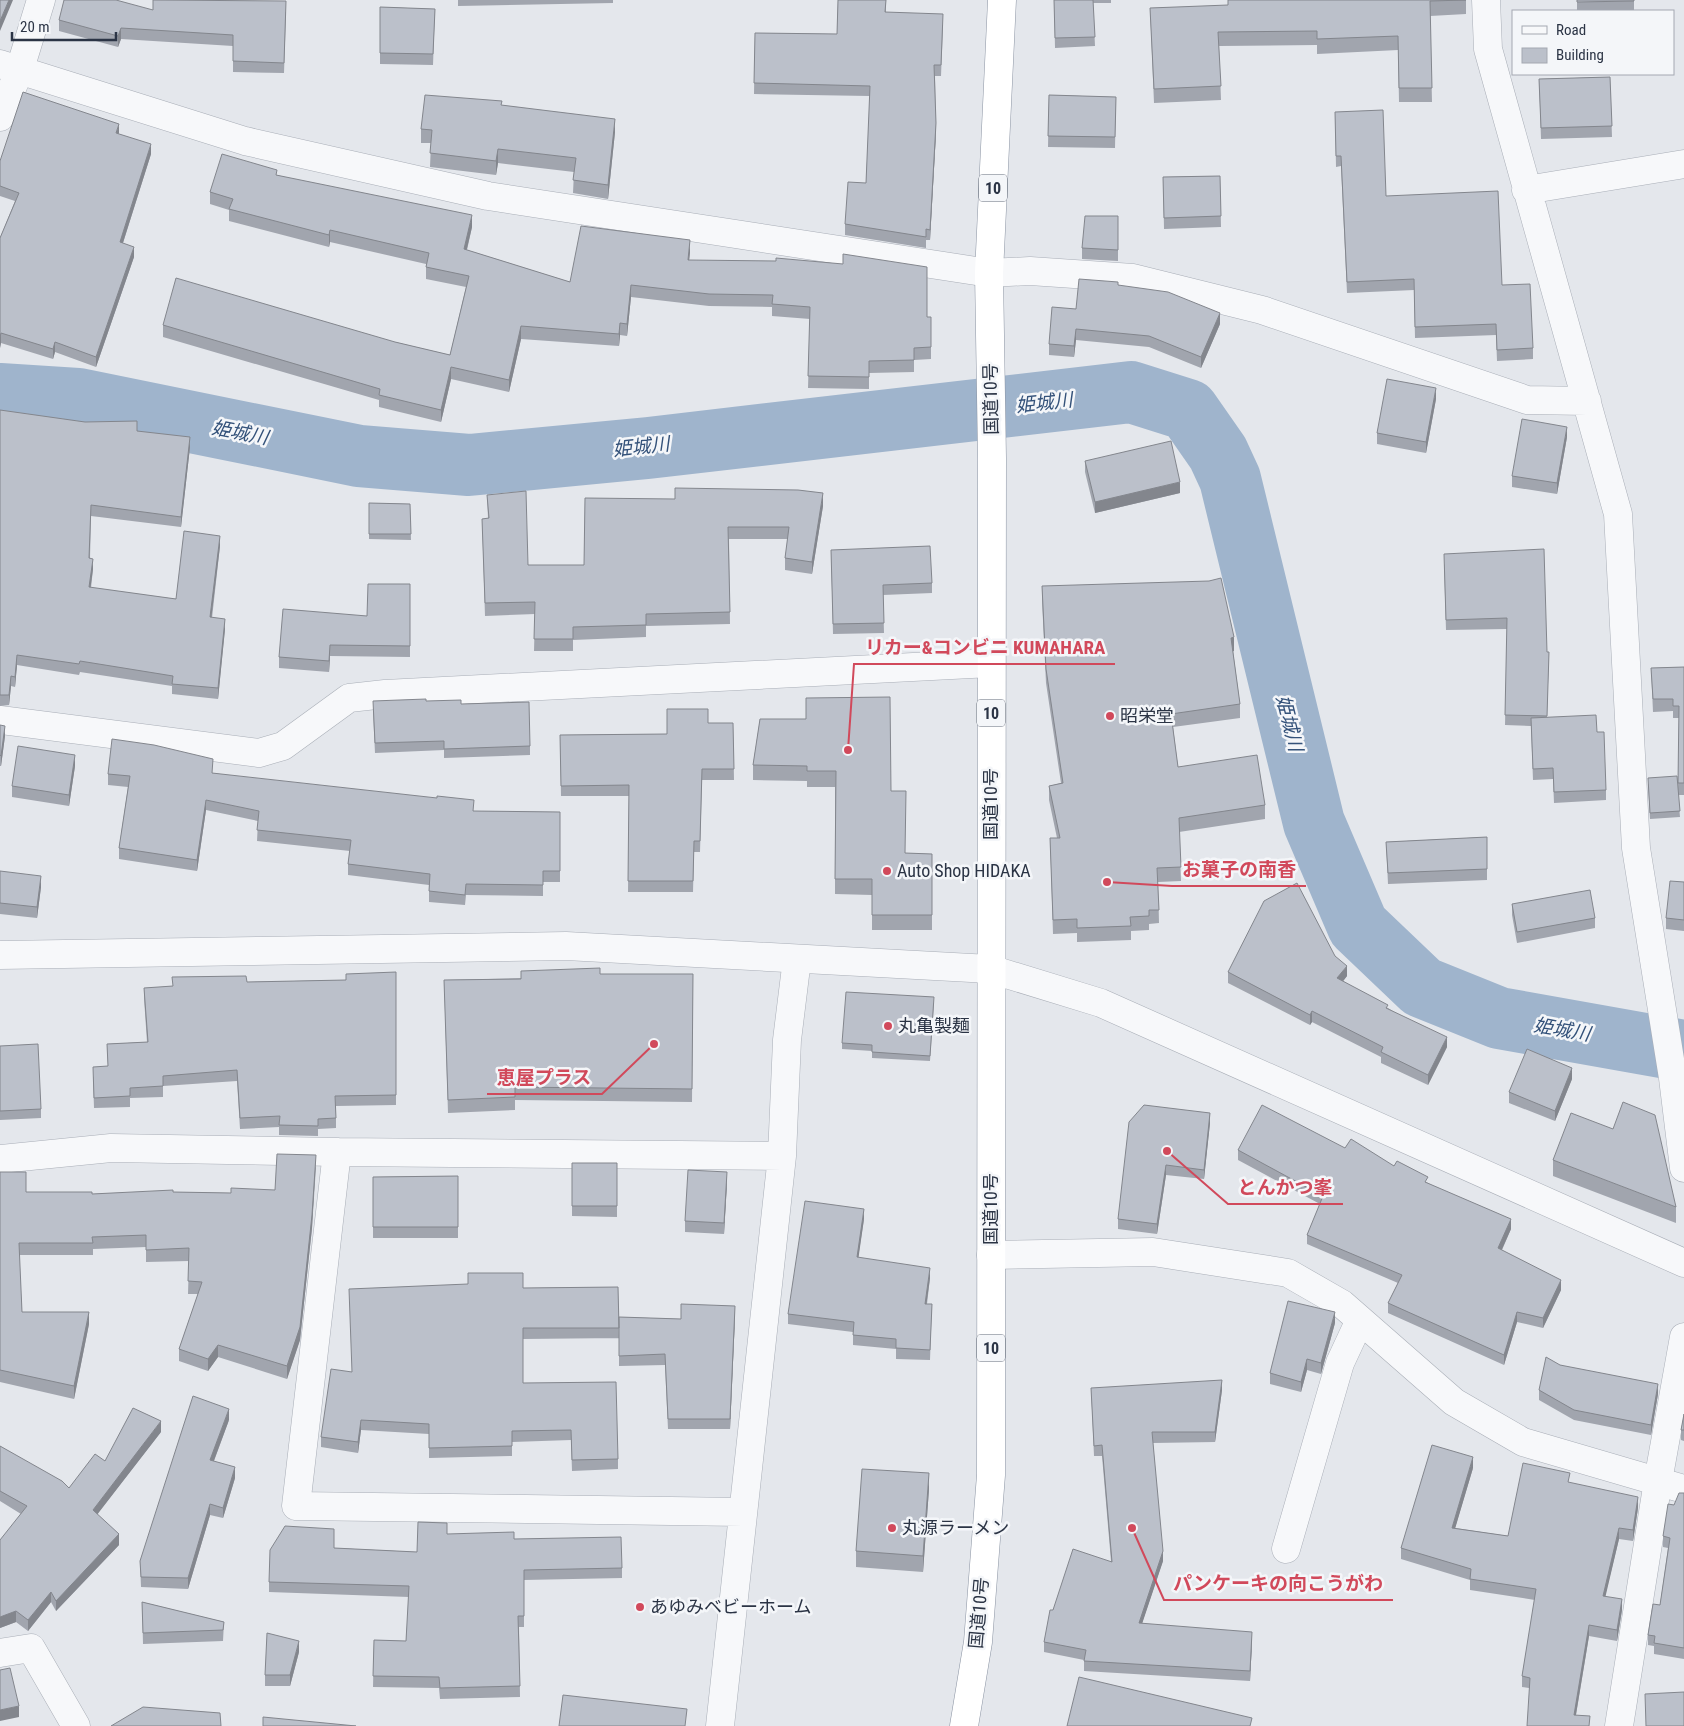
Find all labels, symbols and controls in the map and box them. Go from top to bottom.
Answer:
scale bar [12,10,116,42]
legend [1512,10,1674,75]
text: 20 m [20,18,50,36]
text: Road [1556,21,1586,39]
text: Building [1556,46,1604,64]
road number: 10 [979,174,1007,202]
street label: 国道10号 [979,363,1002,435]
water label: 姫城川 [1014,388,1076,417]
water label: 姫城川 [210,416,272,450]
water label: 姫城川 [611,432,673,461]
callout: リカー&コンビニ KUMAHARA [854,630,1115,664]
text: リカー&コンビニ KUMAHARA [865,636,1106,659]
water label: 姫城川 [1271,693,1308,755]
road number: 10 [977,700,1005,726]
place label: 昭栄堂 [1120,705,1174,726]
marker: 昭栄堂 [1104,710,1116,722]
street label: 国道10号 [980,768,1001,840]
callout: お菓子の南香 [1172,852,1306,886]
text: お菓子の南香 [1182,858,1296,881]
place label: Auto Shop HIDAKA [897,860,1031,881]
marker: Auto Shop HIDAKA [881,865,893,877]
water label: 姫城川 [1532,1013,1594,1046]
place label: 丸亀製麺 [898,1015,970,1036]
marker: 丸亀製麺 [882,1020,894,1032]
callout: 恵屋プラス [487,1060,602,1094]
text: 恵屋プラス [497,1066,591,1089]
callout: とんかつ峯 [1228,1170,1343,1204]
street label: 国道10号 [980,1173,1001,1245]
text: とんかつ峯 [1237,1176,1333,1199]
road number: 10 [977,1335,1005,1362]
place label: 丸源ラーメン [902,1517,1009,1538]
marker: 丸源ラーメン [886,1522,898,1534]
callout: パンケーキの向こうがわ [1164,1566,1393,1600]
text: パンケーキの向こうがわ [1173,1572,1383,1595]
street label: 国道10号 [965,1576,992,1650]
place label: あゆみベビーホーム [650,1596,811,1617]
marker: あゆみベビーホーム [634,1601,646,1613]

